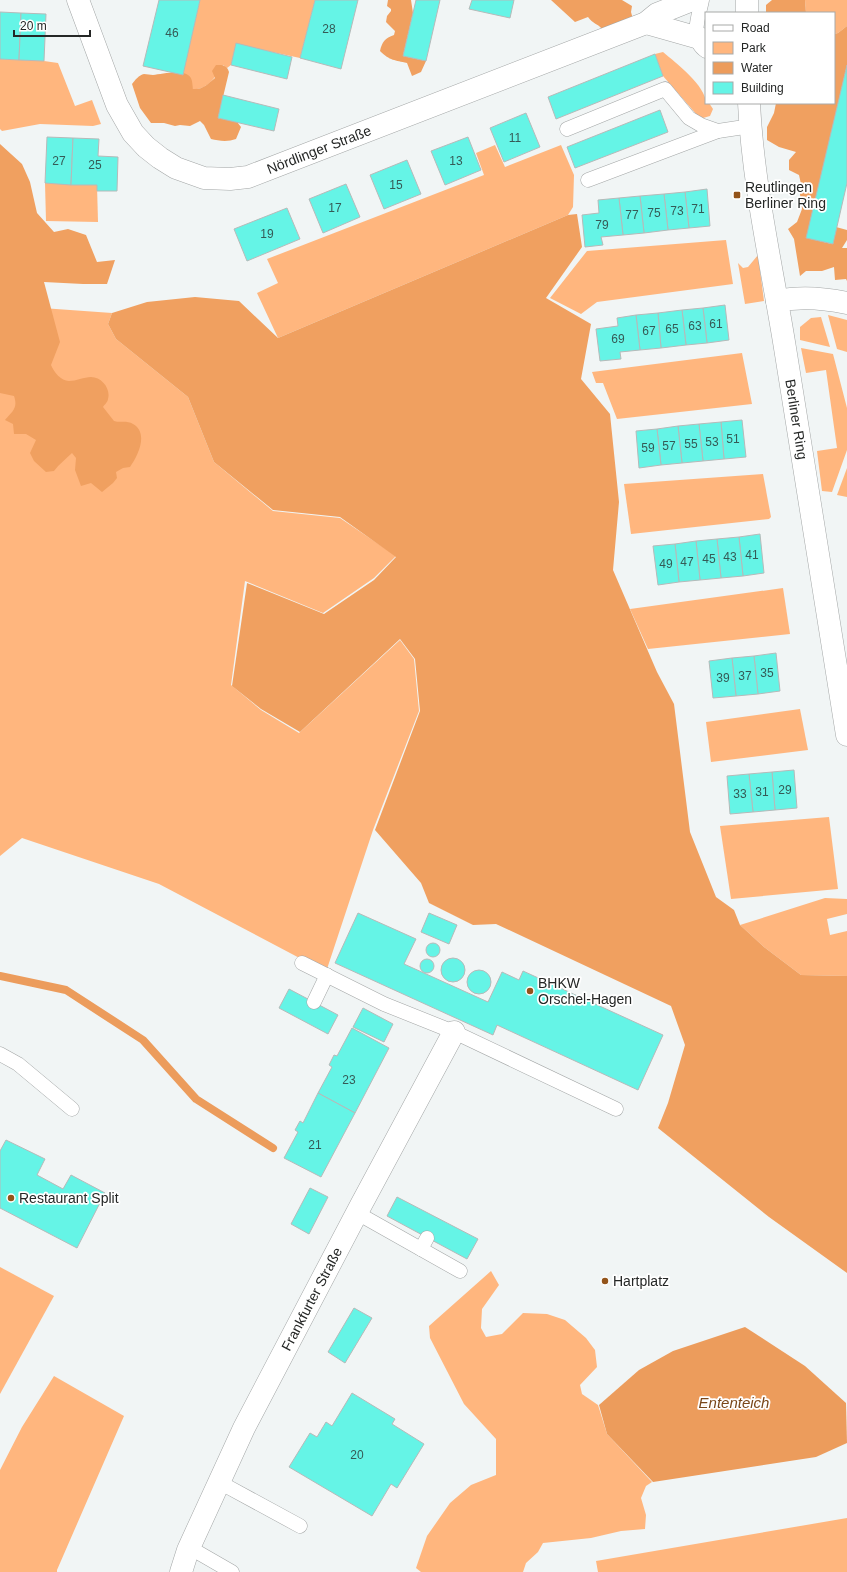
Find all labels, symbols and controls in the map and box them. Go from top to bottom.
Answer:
scale bar [14,12,90,38]
legend [705,12,835,104]
text: 20 m [20,19,47,33]
text: Road [741,21,770,35]
house number: 28 [322,22,336,36]
house number: 46 [165,26,179,40]
text: Park [741,41,767,55]
text: Water [741,61,773,75]
text: Building [741,81,784,95]
street label: Nördlinger Straße [264,122,374,177]
house number: 11 [509,131,522,145]
house number: 27 [52,154,66,168]
house number: 13 [449,154,463,168]
house number: 25 [88,158,102,172]
house number: 15 [389,178,403,192]
place label: Reutlingen Berliner Ring [745,179,826,211]
marker: Reutlingen Berliner Ring [732,190,742,200]
house number: 17 [328,201,342,215]
house number: 71 [691,202,705,216]
house number: 73 [670,204,684,218]
house number: 75 [647,206,661,220]
house number: 77 [625,208,639,222]
house number: 79 [595,218,609,232]
house number: 19 [260,227,274,241]
house number: 61 [709,317,723,331]
house number: 63 [688,319,702,333]
house number: 65 [665,322,679,336]
house number: 67 [642,324,656,338]
house number: 69 [611,332,625,346]
street label: Berliner Ring [782,378,811,461]
house number: 51 [726,432,740,446]
house number: 53 [705,435,719,449]
house number: 55 [684,437,698,451]
house number: 57 [662,439,676,453]
house number: 59 [641,441,655,455]
house number: 41 [745,548,759,562]
house number: 43 [723,550,737,564]
house number: 45 [702,552,716,566]
house number: 47 [680,555,694,569]
house number: 49 [659,557,673,571]
house number: 35 [760,666,774,680]
house number: 37 [738,669,752,683]
house number: 39 [716,671,730,685]
house number: 29 [778,783,792,797]
house number: 31 [755,785,769,799]
house number: 33 [733,787,747,801]
place label: BHKW Orschel-Hagen [538,975,632,1007]
marker: BHKW Orschel-Hagen [525,986,535,996]
house number: 23 [342,1073,356,1087]
house number: 21 [308,1138,322,1152]
place label: Restaurant Split [19,1190,119,1206]
marker: Restaurant Split [6,1193,16,1203]
street label: Frankfurter Straße [278,1244,345,1353]
place label: Hartplatz [613,1273,669,1289]
marker: Hartplatz [600,1276,610,1286]
water label: Ententeich [699,1394,769,1411]
house number: 20 [350,1448,364,1462]

